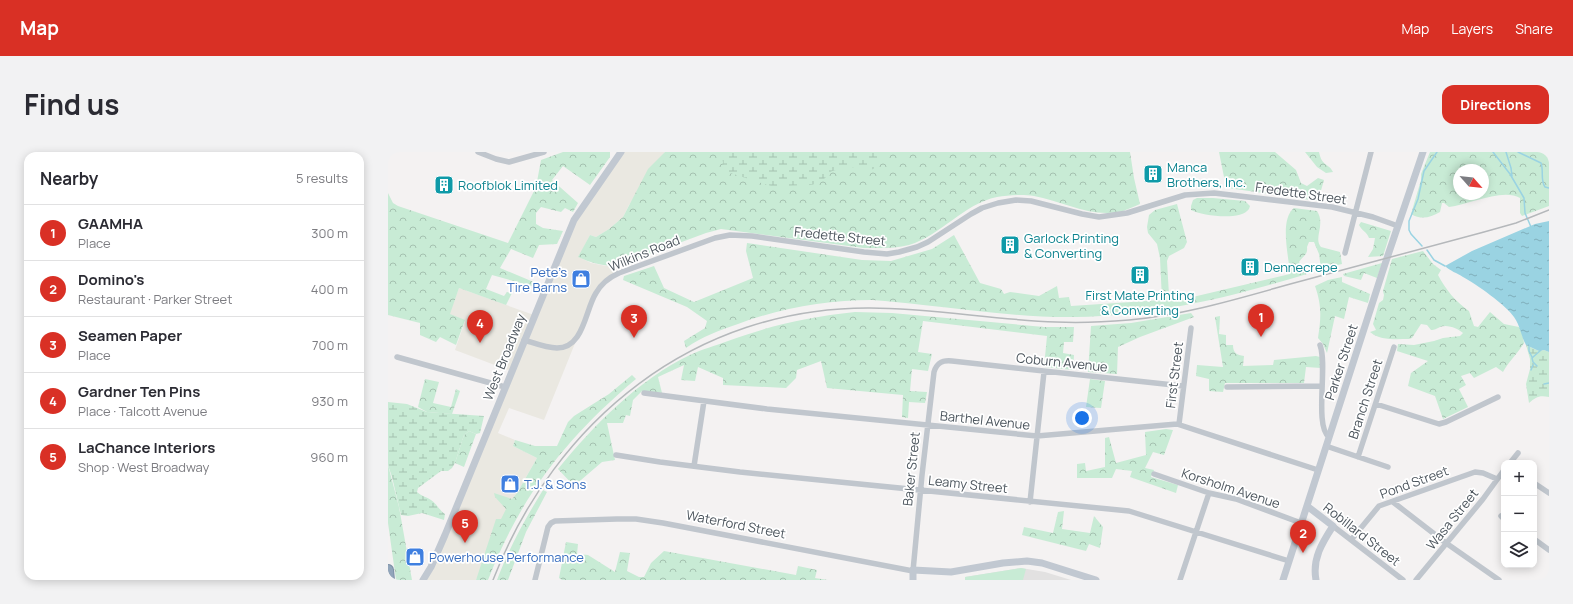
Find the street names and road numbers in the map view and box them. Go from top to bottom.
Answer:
street label: Fredette Street [1254,178,1348,208]
street label: Fredette Street [793,222,887,250]
street label: Wilkins Road [606,231,682,275]
street label: West Broadway [478,311,530,403]
street label: Parker Street [1320,322,1362,402]
street label: First Street [1161,341,1187,409]
street label: Coburn Avenue [1015,348,1109,376]
street label: Branch Street [1344,357,1386,441]
street label: Barthel Avenue [939,406,1031,434]
street label: Baker Street [898,431,924,507]
street label: Pond Street [1377,461,1451,503]
street label: Korsholm Avenue [1179,464,1283,513]
street label: Leamy Street [927,471,1009,497]
street label: Wasa Street [1422,485,1482,553]
street label: Robillard Street [1320,498,1404,570]
street label: Waterford Street [685,506,787,542]

